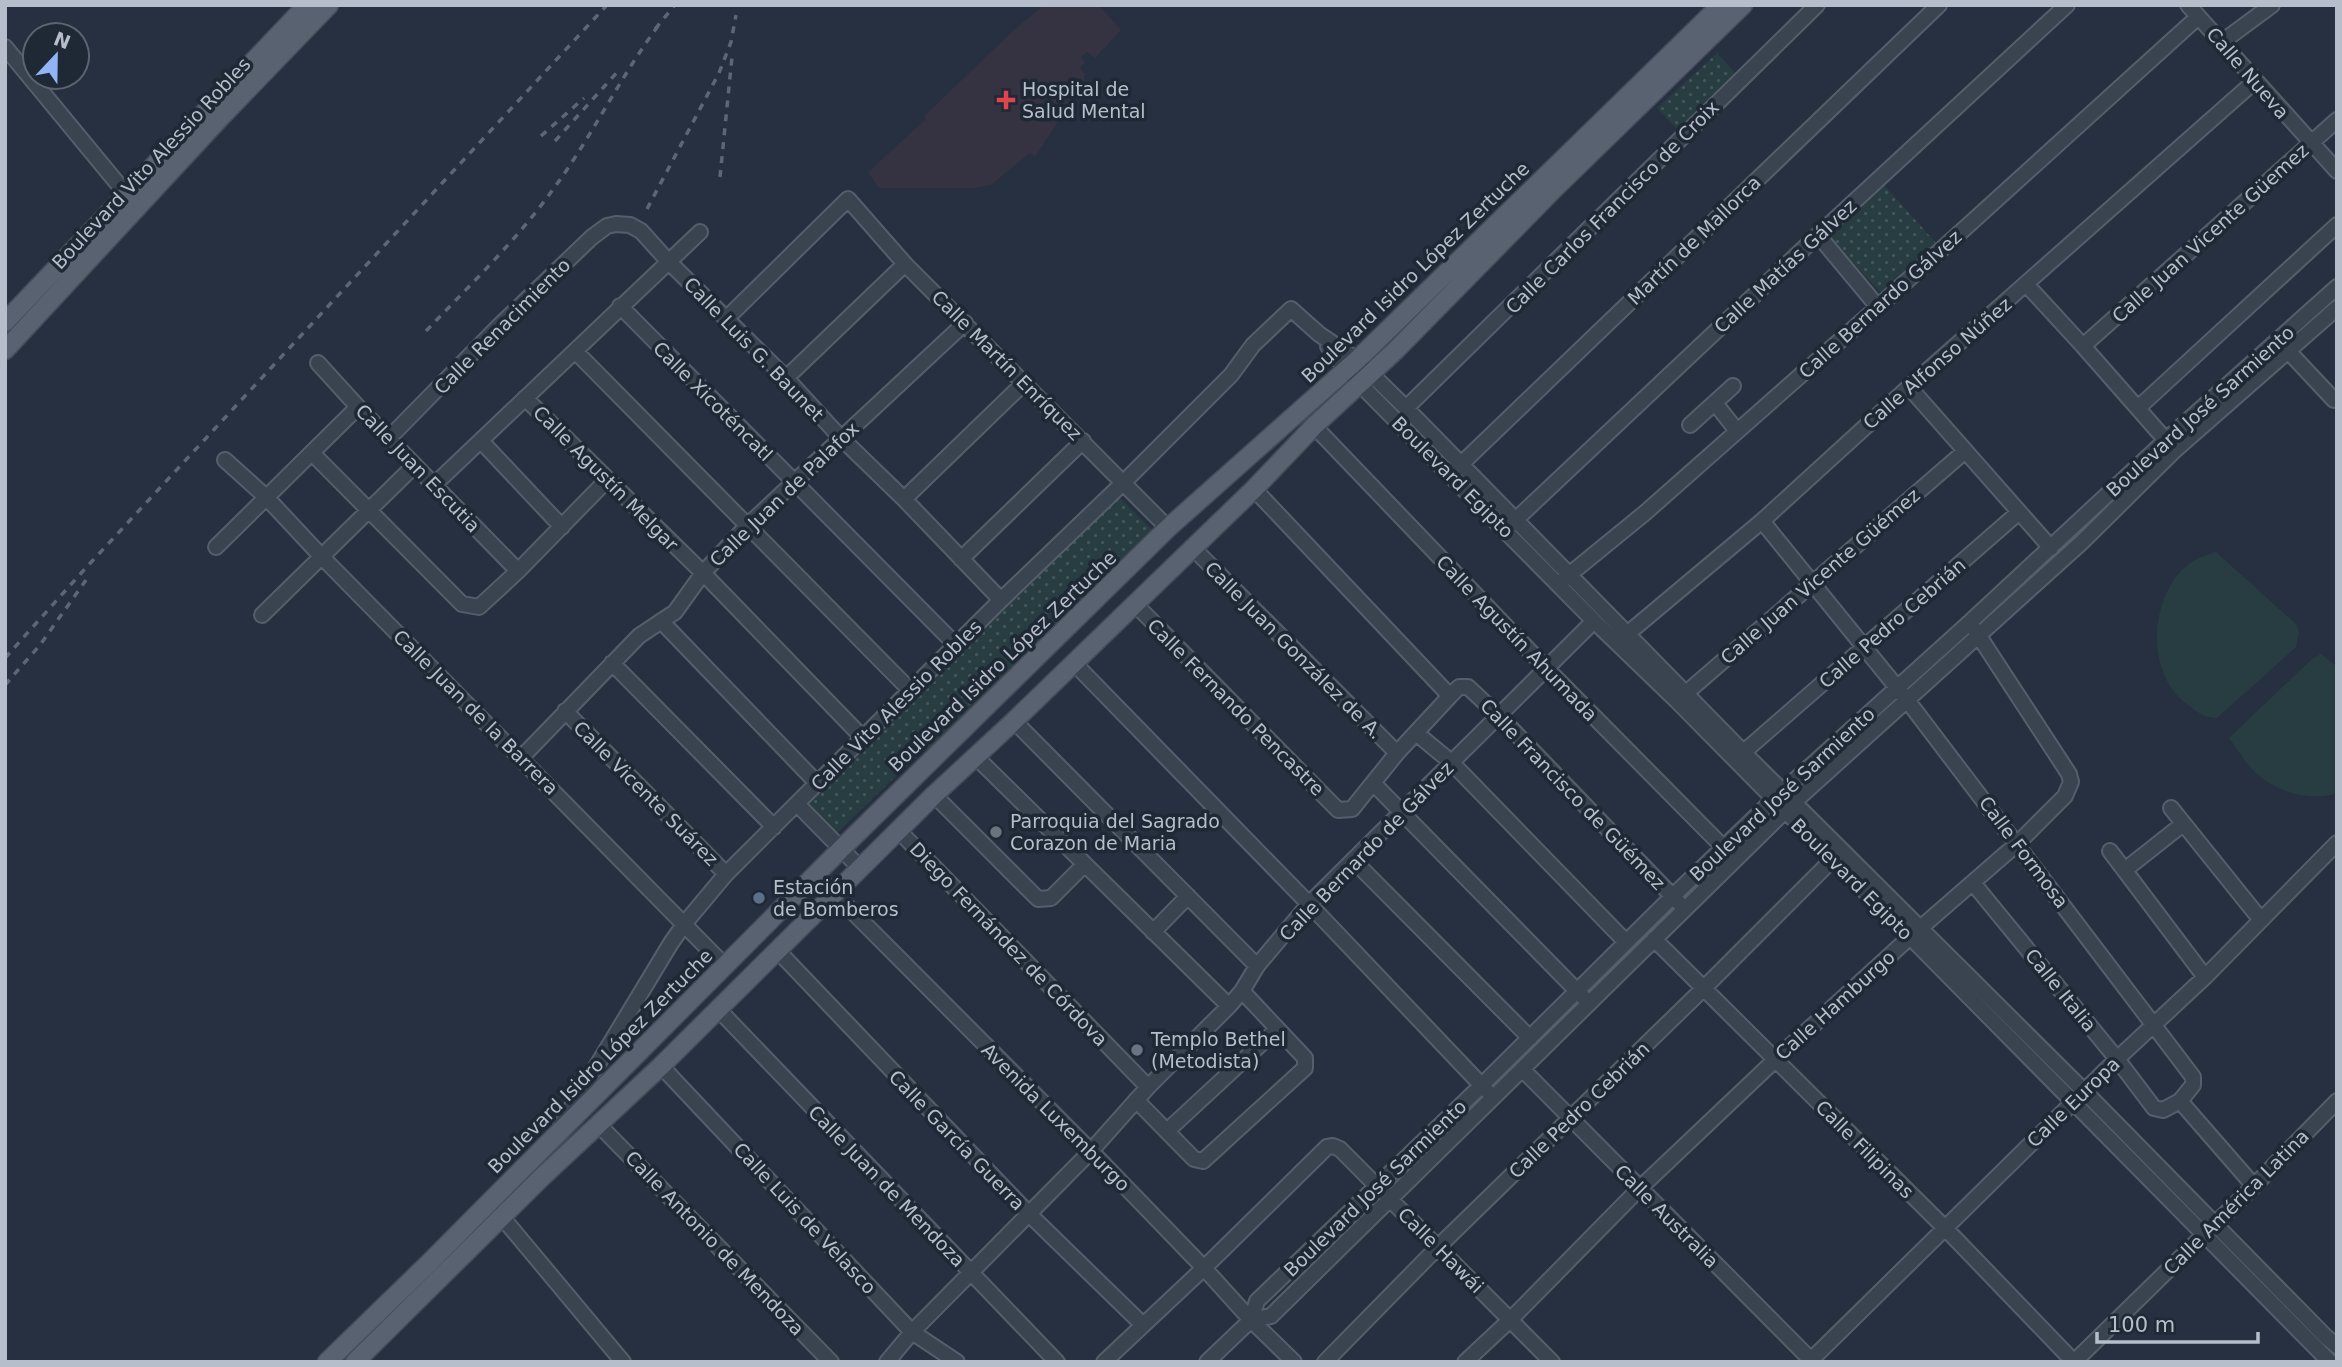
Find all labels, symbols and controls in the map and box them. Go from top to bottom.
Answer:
north arrow [21,21,91,91]
street label: Calle Nueva [2202,23,2294,123]
text: N [51,27,74,53]
street label: Boulevard Vito Alessio Robles [47,53,255,273]
place label: Hospital de Salud Mental [1022,78,1146,122]
marker: Hospital de Salud Mental [996,90,1016,110]
street label: Calle Carlos Francisco de Croix [1501,96,1723,318]
street label: Calle Juan Vicente Güemez [2107,139,2313,327]
street label: Boulevard Isidro López Zertuche [1297,157,1533,387]
street label: Martín de Mallorca [1623,171,1765,309]
street label: Calle Matías Gálvez [1709,194,1861,338]
street label: Calle Bernardo Gálvez [1794,225,1966,383]
street label: Calle Renacimiento [429,253,575,399]
street label: Calle Luis G. Baunet [680,273,828,425]
street label: Calle Martín Enríquez [928,286,1086,444]
street label: Calle Alfonso Núñez [1858,293,2016,433]
street label: Boulevard José Sarmiento [2102,321,2298,501]
street label: Calle Xicoténcatl [649,337,777,465]
street label: Calle Juan Escutia [351,399,485,537]
street label: Calle Agustín Melgar [529,401,683,555]
street label: Boulevard Egipto [1388,412,1518,542]
street label: Calle Juan de Palafox [705,417,863,571]
street label: Calle Juan Vicente Güémez [1716,484,1924,668]
street label: Boulevard Isidro López Zertuche [884,546,1120,776]
street label: Calle Agustín Ahumada [1432,551,1602,725]
street label: Calle Pedro Cebrián [1814,553,1970,693]
street label: Calle Juan González de A. [1201,557,1387,743]
street label: Calle Fernando Pencastre [1143,614,1329,800]
street label: Calle Vito Alessio Robles [806,615,986,795]
street label: Calle Juan de la Barrera [389,625,563,799]
street label: Calle Francisco de Güémez [1476,694,1670,894]
street label: Boulevard José Sarmiento [1685,702,1879,886]
street label: Calle Vicente Suárez [569,716,723,870]
street label: Calle Bernardo de Gálvez [1275,757,1458,945]
street label: Calle Formosa [1975,792,2073,912]
place label: Parroquia del Sagrado Corazon de Maria [1010,810,1220,854]
street label: Boulevard Egipto [1787,814,1917,944]
marker: Parroquia del Sagrado Corazon de Maria [988,824,1004,840]
street label: Diego Fernández de Córdova [906,838,1112,1050]
place label: Estación de Bomberos [773,876,899,920]
marker: Estación de Bomberos [751,890,767,906]
street label: Boulevard Isidro López Zertuche [483,944,717,1178]
street label: Calle Italia [2021,944,2101,1036]
street label: Calle Hamburgo [1771,946,1899,1064]
place label: Templo Bethel (Metodista) [1150,1028,1286,1072]
street label: Calle Pedro Cebrián [1504,1037,1654,1183]
street label: Avenida Luxemburgo [977,1038,1135,1196]
marker: Templo Bethel (Metodista) [1129,1042,1145,1058]
street label: Calle Europa [2022,1052,2124,1152]
street label: Calle García Guerra [885,1066,1029,1214]
street label: Boulevard José Sarmiento [1279,1095,1471,1281]
street label: Calle Filipinas [1811,1095,1919,1203]
street label: Calle Juan de Mendoza [804,1101,970,1271]
street label: Calle América Latina [2159,1125,2313,1279]
street label: Calle Luis de Velasco [729,1138,881,1298]
street label: Calle Antonio de Mendoza [621,1146,809,1340]
street label: Calle Australia [1611,1160,1723,1272]
street label: Calle Hawái [1394,1203,1488,1297]
scale bar [2097,1300,2258,1344]
text: 100 m [2108,1313,2175,1337]

